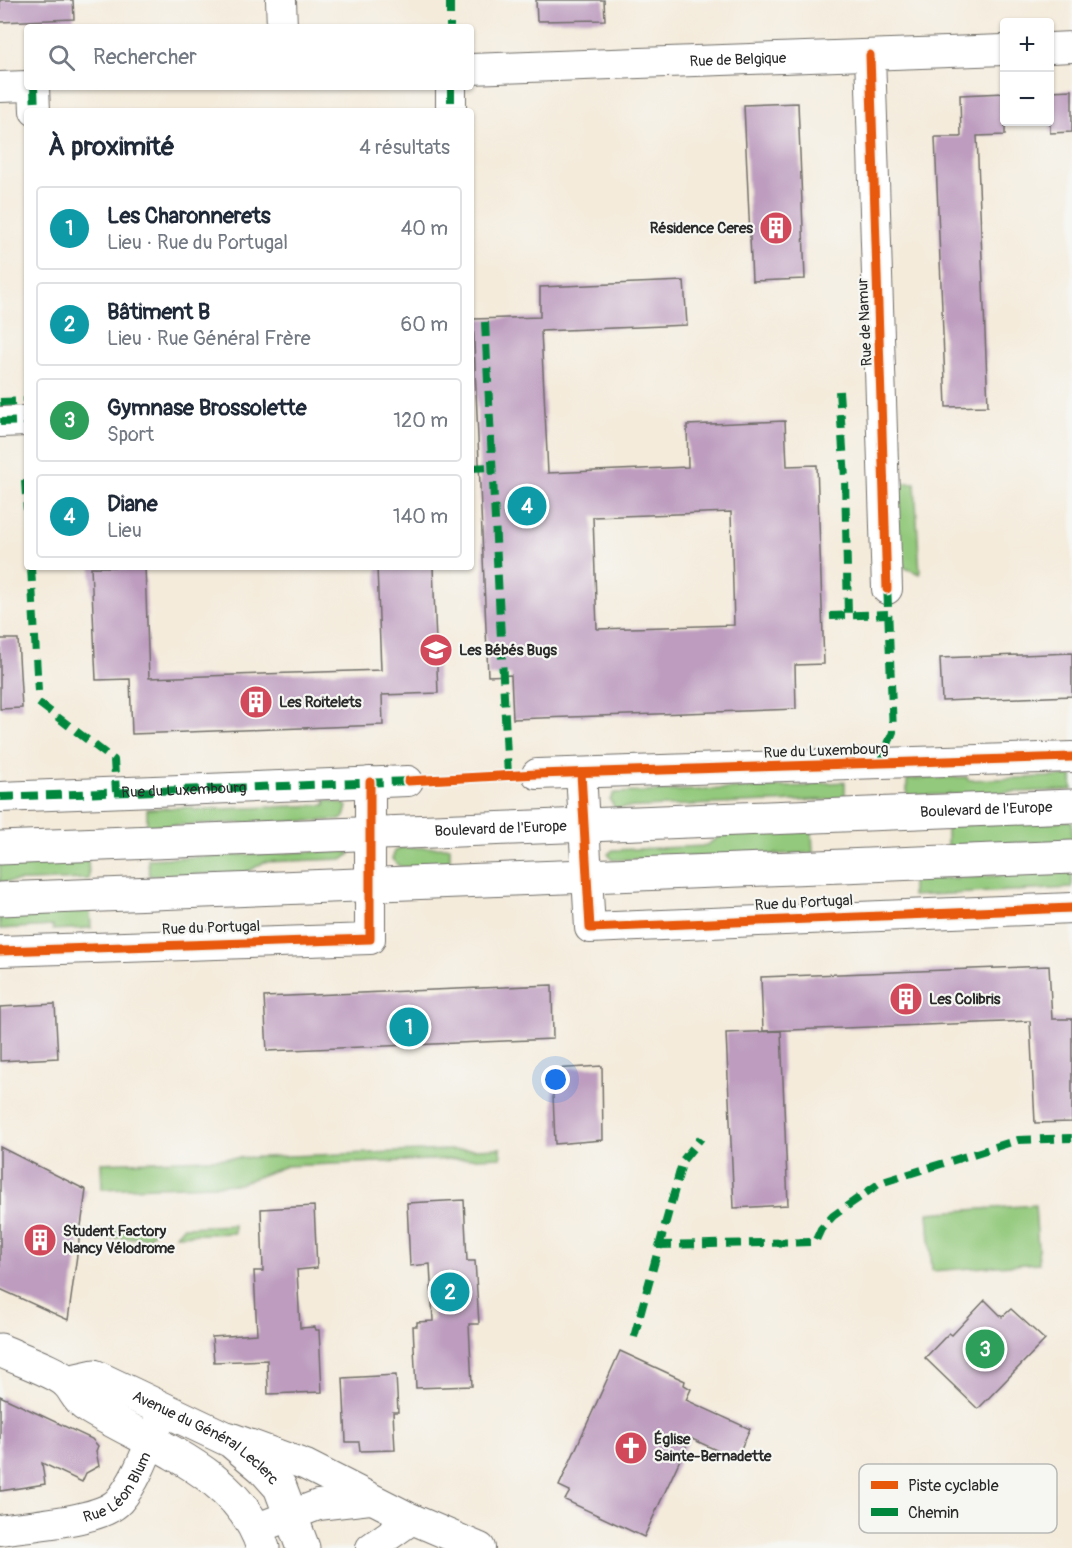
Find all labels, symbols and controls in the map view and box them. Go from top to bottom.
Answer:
map controls [1000,18,1054,126]
button: + [1000,18,1054,72]
search box [24,24,474,90]
icon: search [45,41,78,74]
text: Rechercher [93,43,197,71]
street label: Rue de Belgique [689,48,787,71]
button: − [1000,72,1054,126]
text: À proximité [48,131,175,163]
text: 4 résultats [359,135,450,160]
text: Les Charonnerets [107,202,271,230]
building icon: Résidence Ceres [758,210,794,246]
text: 1 [66,216,73,241]
text: 40 m [401,216,448,241]
place label: Résidence Ceres [650,219,753,238]
text: Lieu · Rue du Portugal [107,230,288,255]
street label: Rue de Namur [853,277,877,367]
text: Bâtiment B [107,298,210,326]
text: 2 [64,312,75,337]
text: 60 m [401,312,448,337]
text: Lieu · Rue Général Frère [107,326,311,351]
text: Gymnase Brossolette [107,394,306,422]
text: 3 [64,408,75,433]
text: 120 m [393,408,448,433]
text: Sport [107,422,154,447]
pin: 4 [508,484,546,528]
text: Diane [107,490,158,518]
text: 4 [64,504,75,529]
text: 140 m [393,504,448,529]
text: Lieu [107,518,142,543]
school or university icon: Les Bébés Bugs [418,632,454,668]
place label: Les Bébés Bugs [459,641,557,660]
building icon: Les Roitelets [238,684,274,720]
place label: Les Roitelets [279,693,362,712]
street label: Rue du Luxembourg [763,739,889,763]
street label: Rue du Luxembourg [121,778,247,802]
street label: Boulevard de l'Europe [920,797,1053,821]
street label: Boulevard de l'Europe [434,816,568,840]
street label: Rue du Portugal [754,891,854,915]
street label: Rue du Portugal [161,917,261,939]
building icon: Les Colibris [888,981,924,1017]
place label: Les Colibris [929,990,1001,1009]
pin: 1 [390,1004,428,1050]
your location [541,1065,570,1094]
building icon: Student Factory Nancy Vélodrome [22,1222,58,1258]
place label: Student Factory Nancy Vélodrome [63,1222,175,1258]
pin: 2 [430,1270,470,1314]
pin: 3 [966,1326,1004,1372]
street label: Avenue du Général Leclerc [130,1386,283,1489]
church icon: Église Sainte-Bernadette [613,1430,649,1466]
place label: Église Sainte-Bernadette [654,1430,772,1466]
street label: Rue Léon Blum [81,1449,155,1527]
legend [859,1464,1057,1533]
text: Piste cyclable [908,1476,999,1496]
text: Chemin [908,1503,959,1523]

